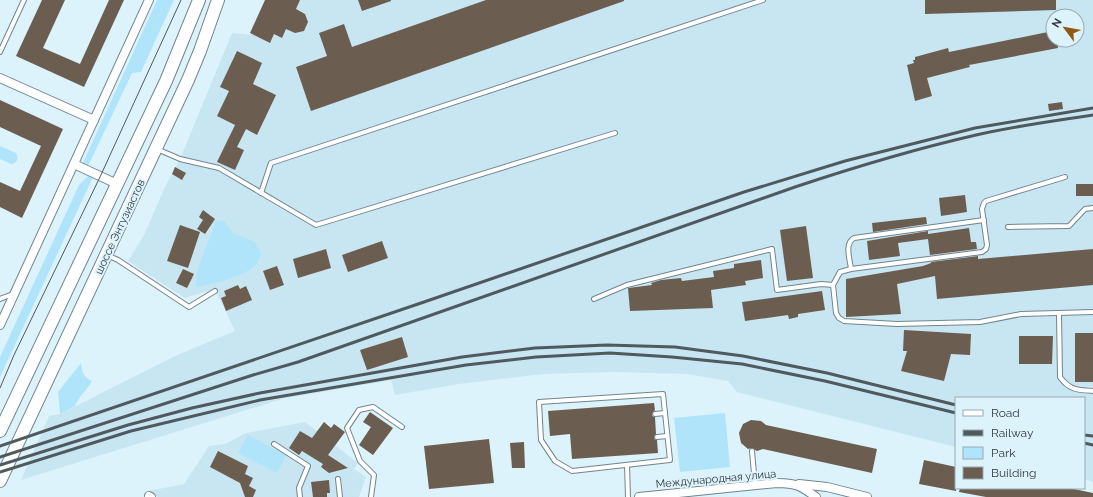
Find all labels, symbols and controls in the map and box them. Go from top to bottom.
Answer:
north arrow [1045,8,1085,48]
text: N [1049,16,1065,30]
street label: шоссе Энтузиастов [92,177,148,277]
legend [955,397,1085,489]
text: Road [991,406,1020,420]
text: Railway [991,426,1034,440]
text: Park [991,446,1016,460]
text: Building [991,466,1037,480]
street label: Международная улица [655,467,777,491]

